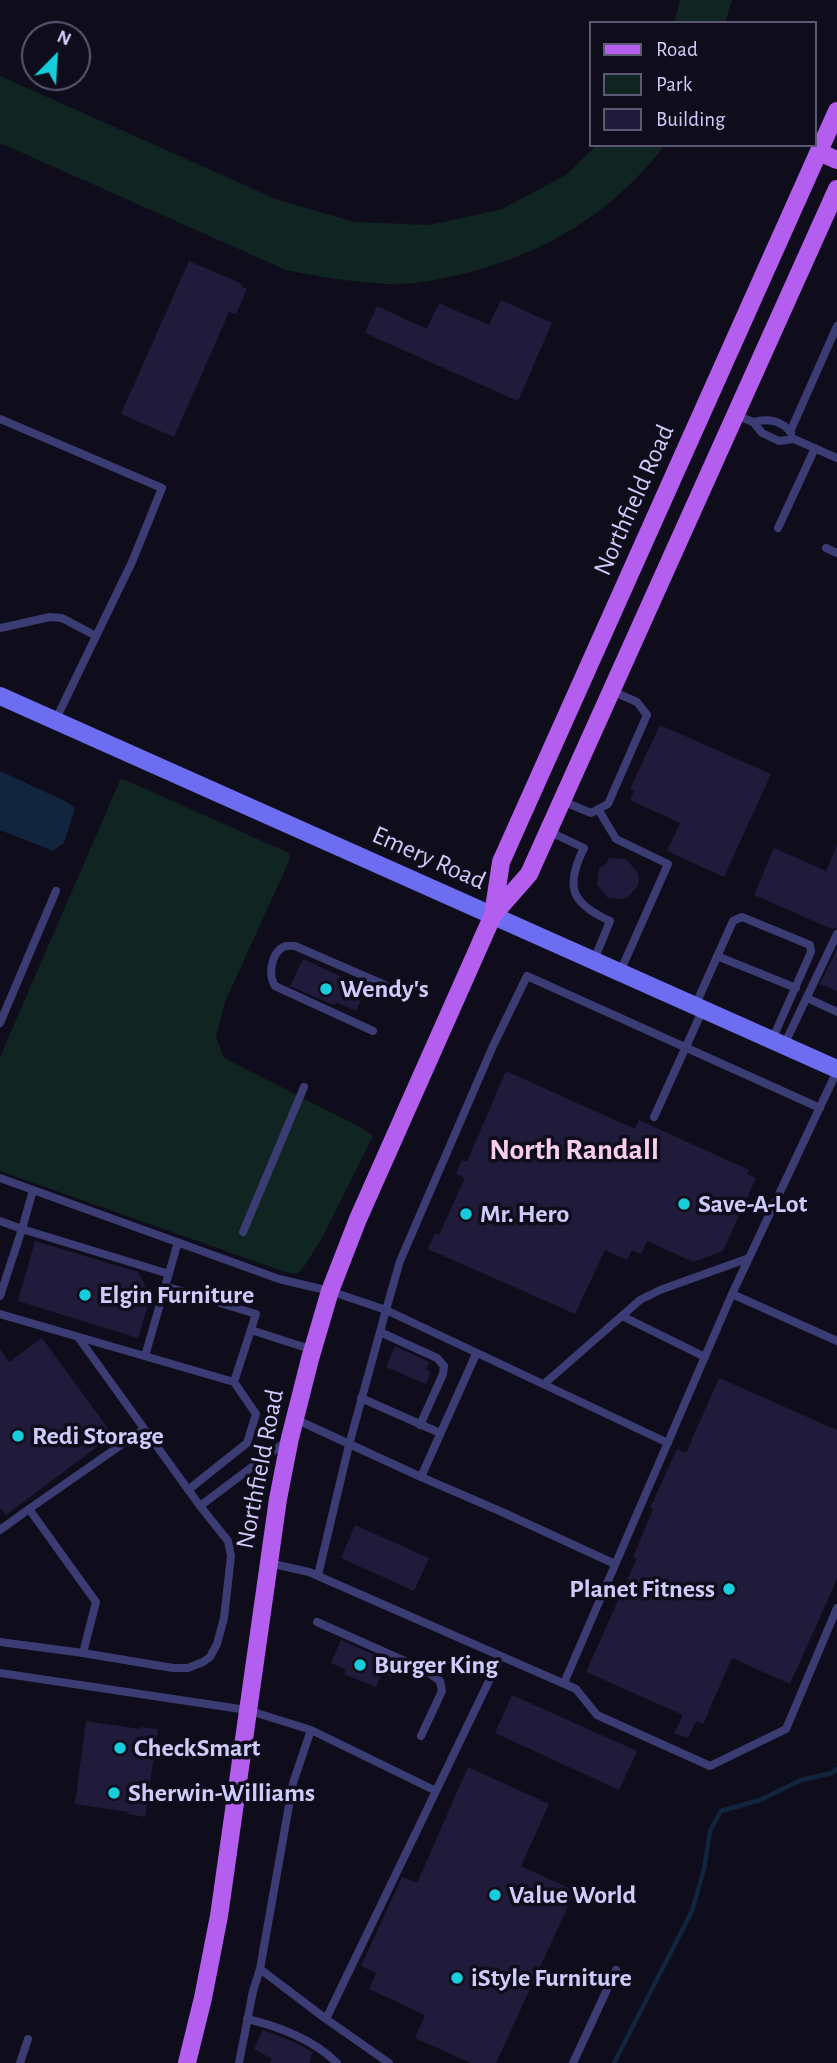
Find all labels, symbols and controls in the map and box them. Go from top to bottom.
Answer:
north arrow [21,21,91,91]
legend [588,21,816,147]
text: N [54,27,74,50]
text: Road [656,39,698,60]
text: Park [656,74,692,95]
text: Building [656,109,725,130]
street label: Northfield Road [587,420,681,580]
street label: Emery Road [367,819,491,897]
place label: Wendy's [340,973,429,1005]
marker: Wendy's [318,981,334,997]
district label: North Randall [489,1132,659,1168]
place label: Save-A-Lot [698,1188,807,1220]
marker: Save-A-Lot [676,1196,692,1212]
place label: Mr. Hero [480,1198,569,1230]
marker: Mr. Hero [458,1206,474,1222]
place label: Elgin Furniture [99,1279,254,1311]
marker: Elgin Furniture [77,1287,93,1303]
street label: Northfield Road [229,1387,291,1551]
place label: Redi Storage [32,1420,164,1452]
marker: Redi Storage [10,1428,26,1444]
place label: Planet Fitness [569,1573,715,1605]
marker: Planet Fitness [721,1581,737,1597]
place label: Burger King [374,1649,498,1681]
marker: Burger King [352,1657,368,1673]
place label: CheckSmart [134,1732,260,1764]
marker: CheckSmart [112,1740,128,1756]
place label: Sherwin-Williams [128,1777,315,1809]
marker: Sherwin-Williams [106,1785,122,1801]
place label: Value World [509,1879,636,1911]
marker: Value World [487,1887,503,1903]
place label: iStyle Furniture [471,1962,632,1994]
marker: iStyle Furniture [449,1970,465,1986]

